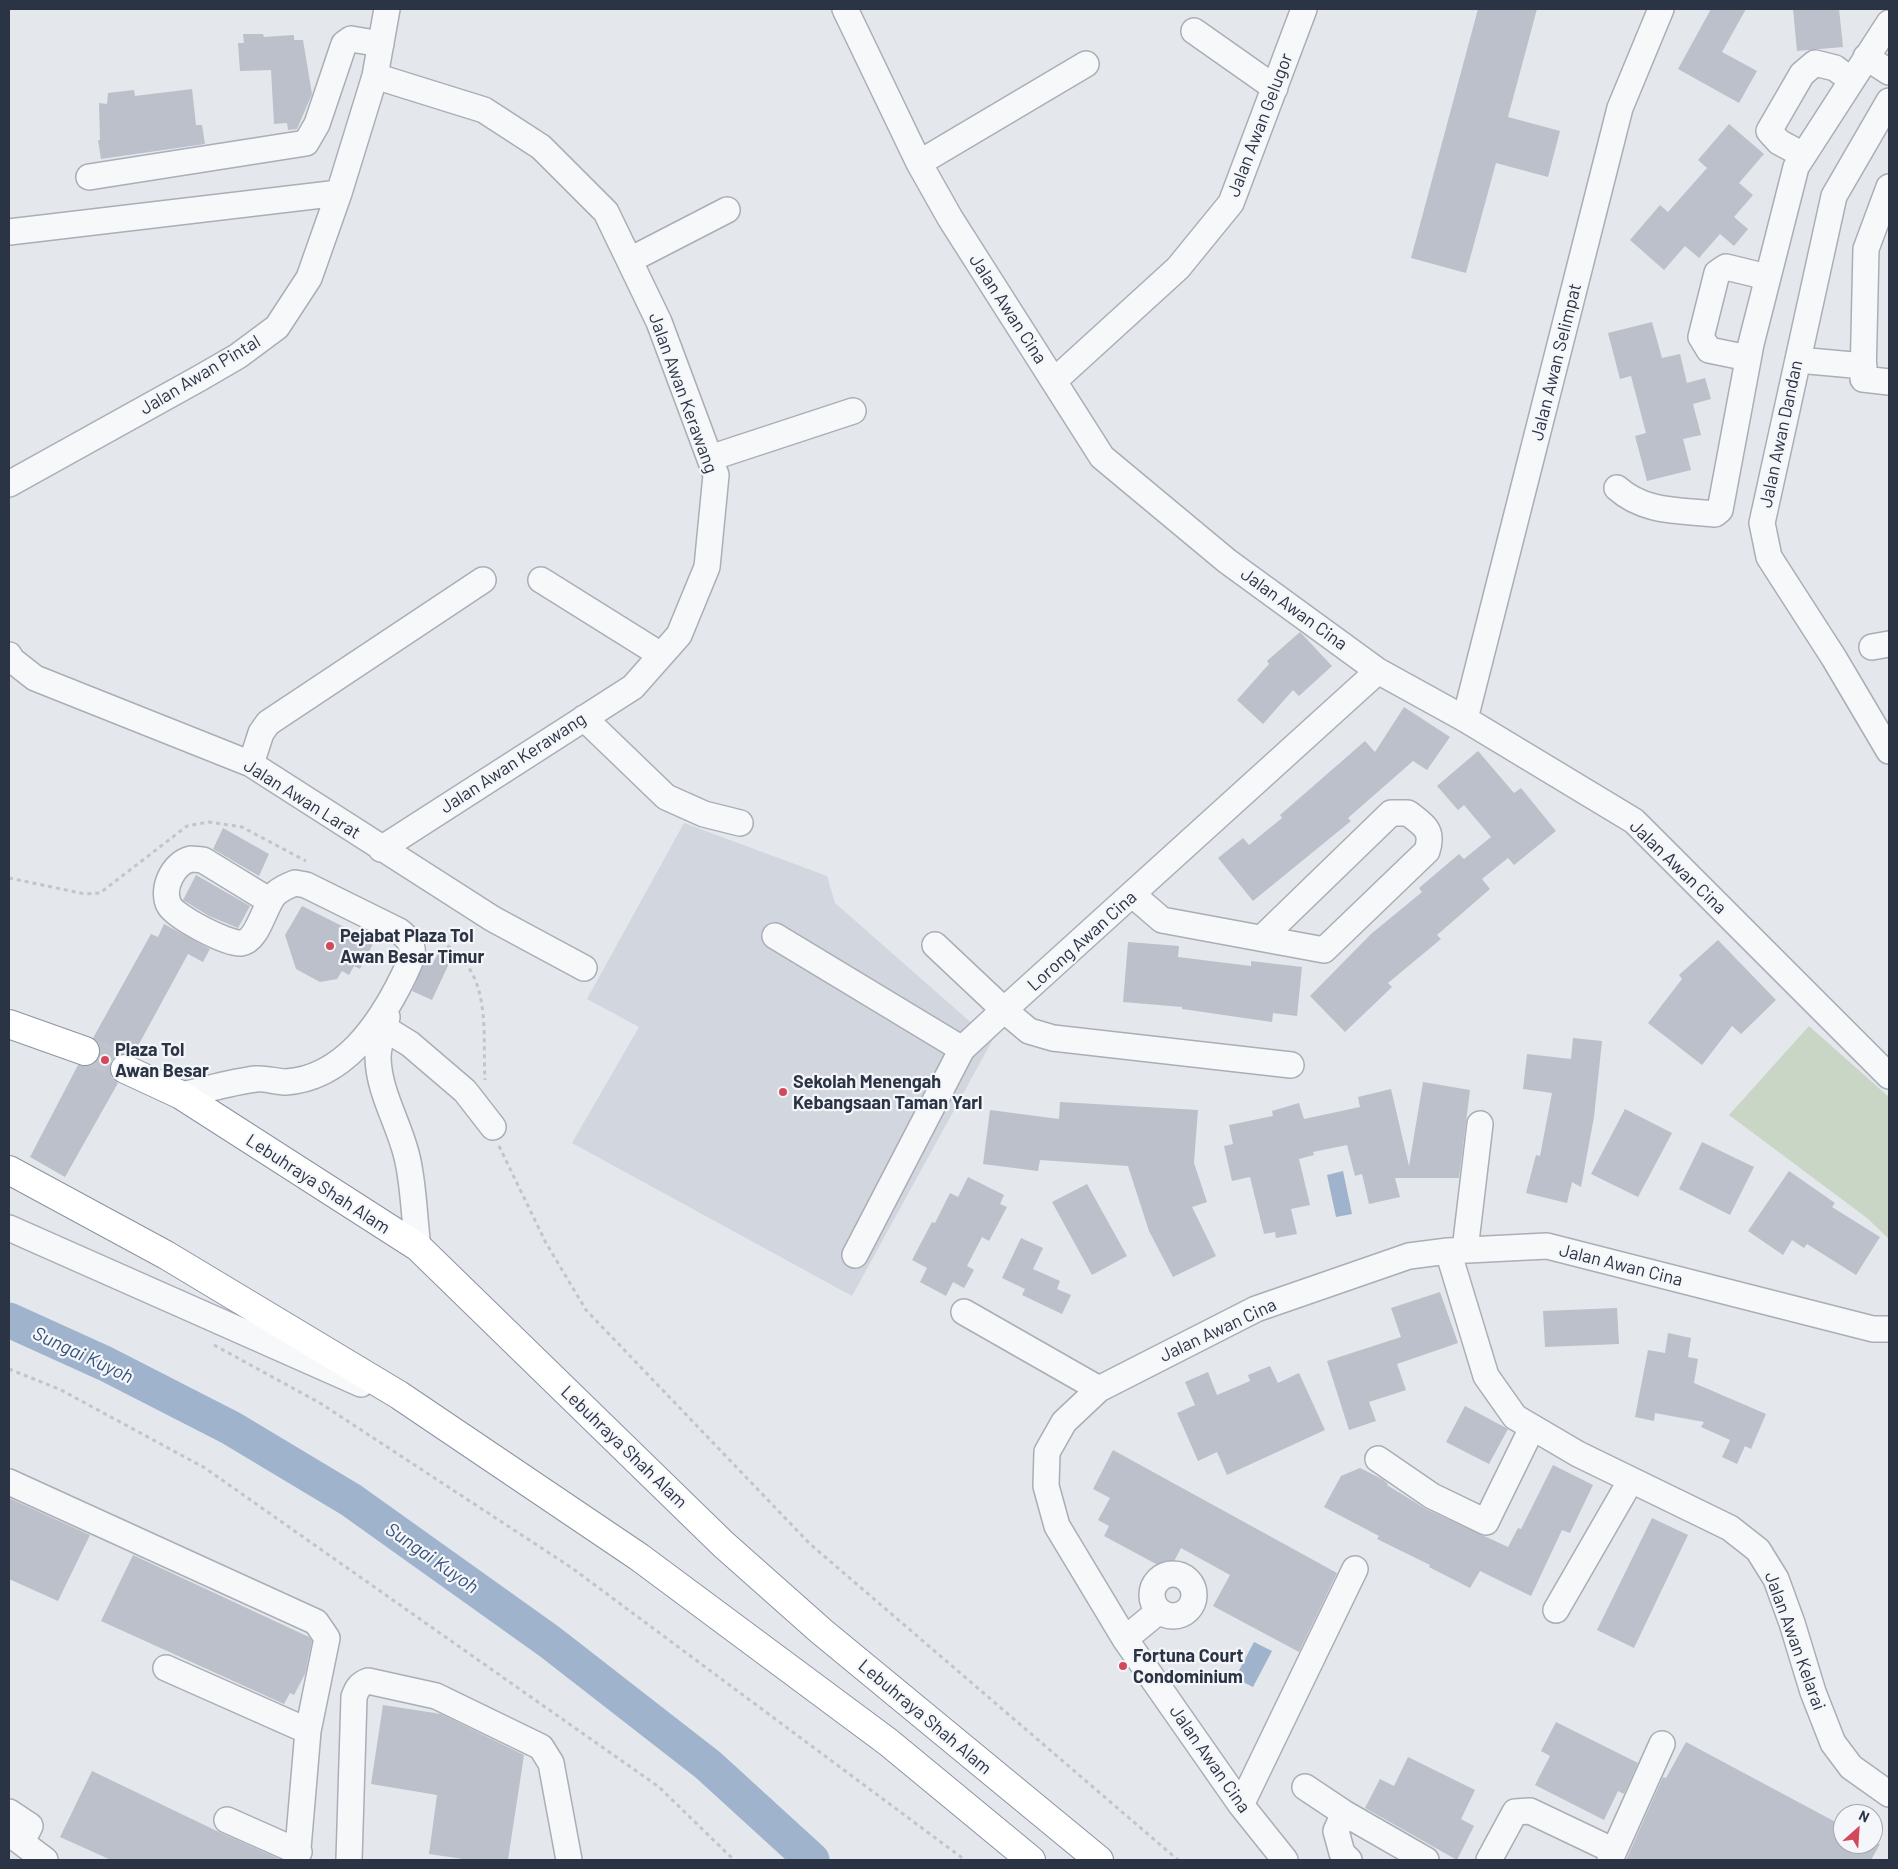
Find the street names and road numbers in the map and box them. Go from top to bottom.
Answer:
street label: Jalan Awan Gelugor [1223,50,1297,200]
street label: Jalan Awan Cina [965,250,1051,368]
street label: Jalan Awan Selimpat [1526,281,1586,443]
street label: Jalan Awan Kerawang [644,310,722,476]
street label: Jalan Awan Pintal [136,331,264,419]
street label: Jalan Awan Dandan [1755,358,1807,510]
street label: Jalan Awan Cina [1237,563,1351,655]
street label: Jalan Awan Kerawang [436,708,590,818]
street label: Jalan Awan Larat [240,754,364,844]
street label: Jalan Awan Cina [1625,815,1731,919]
street label: Lorong Awan Cina [1023,886,1141,996]
street label: Lebuhraya Shah Alam [242,1129,394,1239]
street label: Jalan Awan Cina [1557,1239,1685,1291]
street label: Jalan Awan Cina [1156,1294,1280,1366]
street label: Lebuhraya Shah Alam [556,1381,692,1513]
street label: Jalan Awan Kelarai [1760,1569,1830,1713]
street label: Lebuhraya Shah Alam [854,1655,996,1779]
street label: Jalan Awan Cina [1165,1701,1255,1817]

